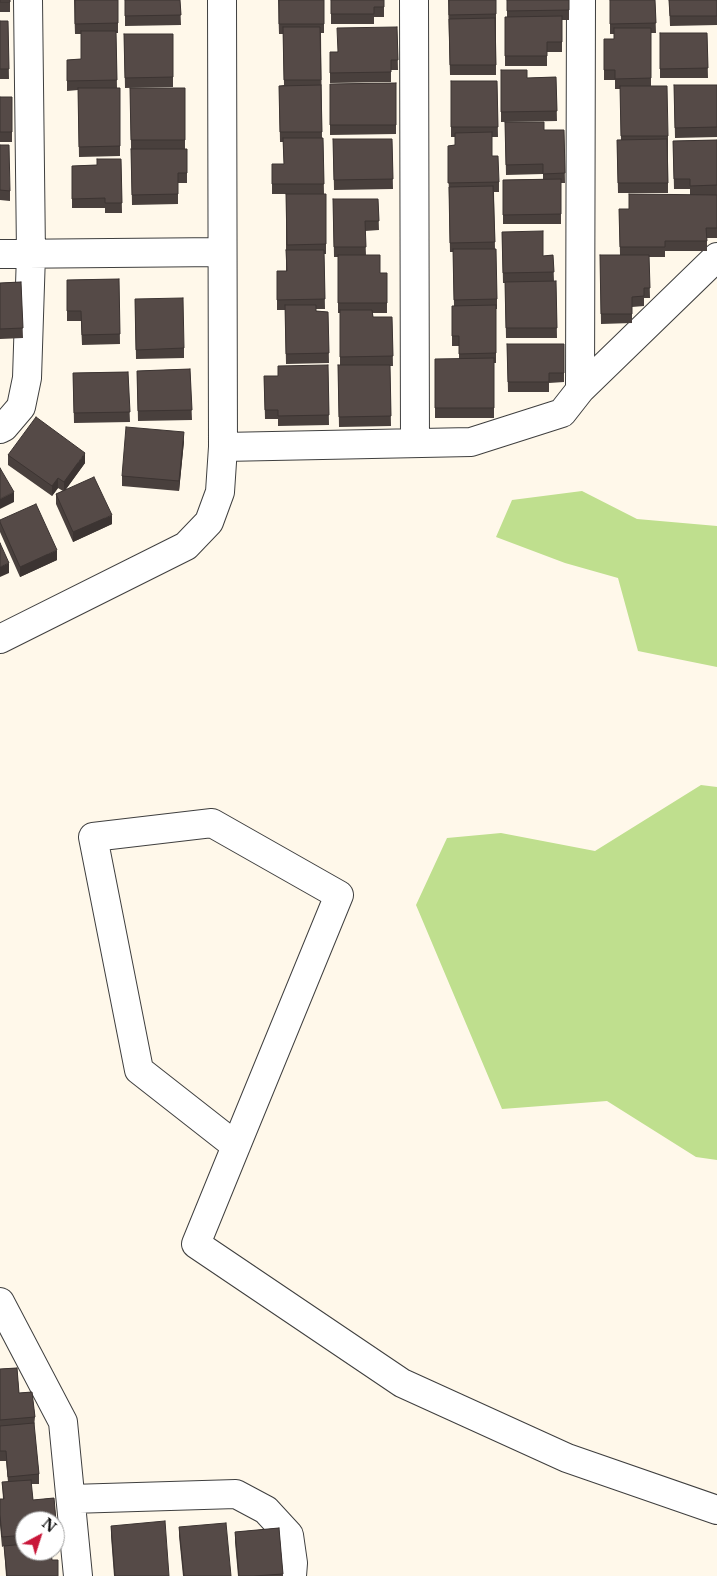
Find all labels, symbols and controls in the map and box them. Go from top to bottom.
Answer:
north arrow [15,1511,65,1561]
text: N [38,1514,60,1536]

